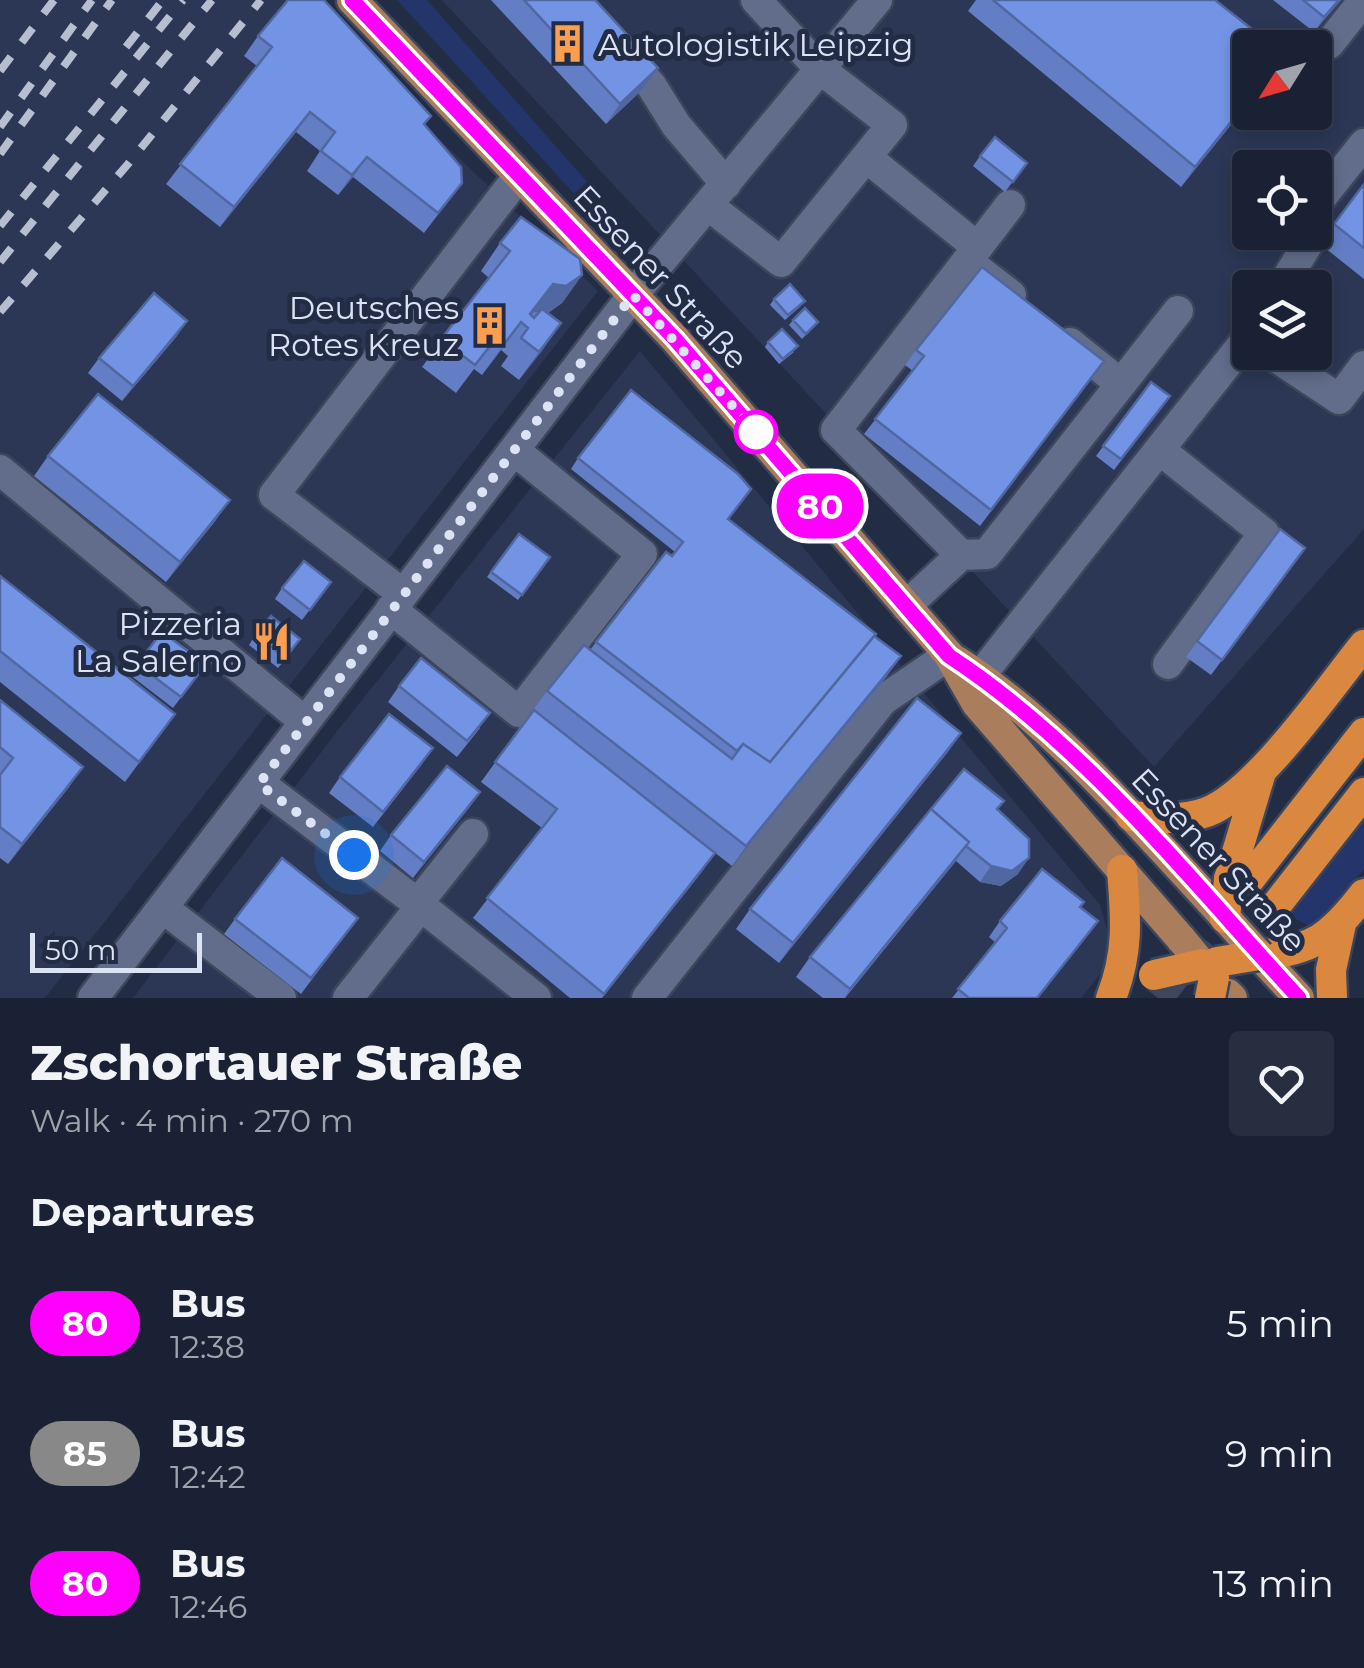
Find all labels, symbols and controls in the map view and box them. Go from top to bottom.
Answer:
building icon: Autologistik Leipzig [547,23,589,65]
place label: Autologistik Leipzig [598,25,913,64]
north arrow [1232,30,1332,130]
map controls [1232,30,1332,370]
button: locate [1232,150,1332,250]
street label: Essener Straße [566,177,756,377]
button: layers [1232,270,1332,370]
place label: Deutsches Rotes Kreuz [268,288,459,364]
building icon: Deutsches Rotes Kreuz [468,304,510,346]
unlabelled marker [735,411,777,453]
line badge: 80 [775,474,865,538]
text: 80 [797,485,843,528]
place label: Pizzeria La Salerno [75,604,242,680]
restaurant icon: Pizzeria La Salerno [251,620,293,662]
street label: Essener Straße [1124,760,1314,960]
your location [329,830,379,880]
scale bar [30,928,202,973]
text: 50 m [45,933,116,967]
button: heart [1229,1031,1334,1136]
text: Zschortauer Straße [30,1034,522,1092]
text: Walk · 4 min · 270 m [30,1101,354,1140]
text: Departures [30,1189,254,1236]
text: Bus [170,1280,245,1327]
text: 5 min [1226,1300,1334,1347]
text: 80 [62,1302,108,1345]
text: 12:38 [170,1327,245,1366]
text: Bus [170,1410,245,1457]
text: 9 min [1225,1430,1334,1477]
text: 85 [63,1432,107,1475]
text: 12:42 [170,1457,246,1496]
text: Bus [170,1540,245,1587]
text: 13 min [1213,1560,1334,1607]
text: 80 [62,1562,108,1605]
text: 12:46 [170,1587,247,1626]

